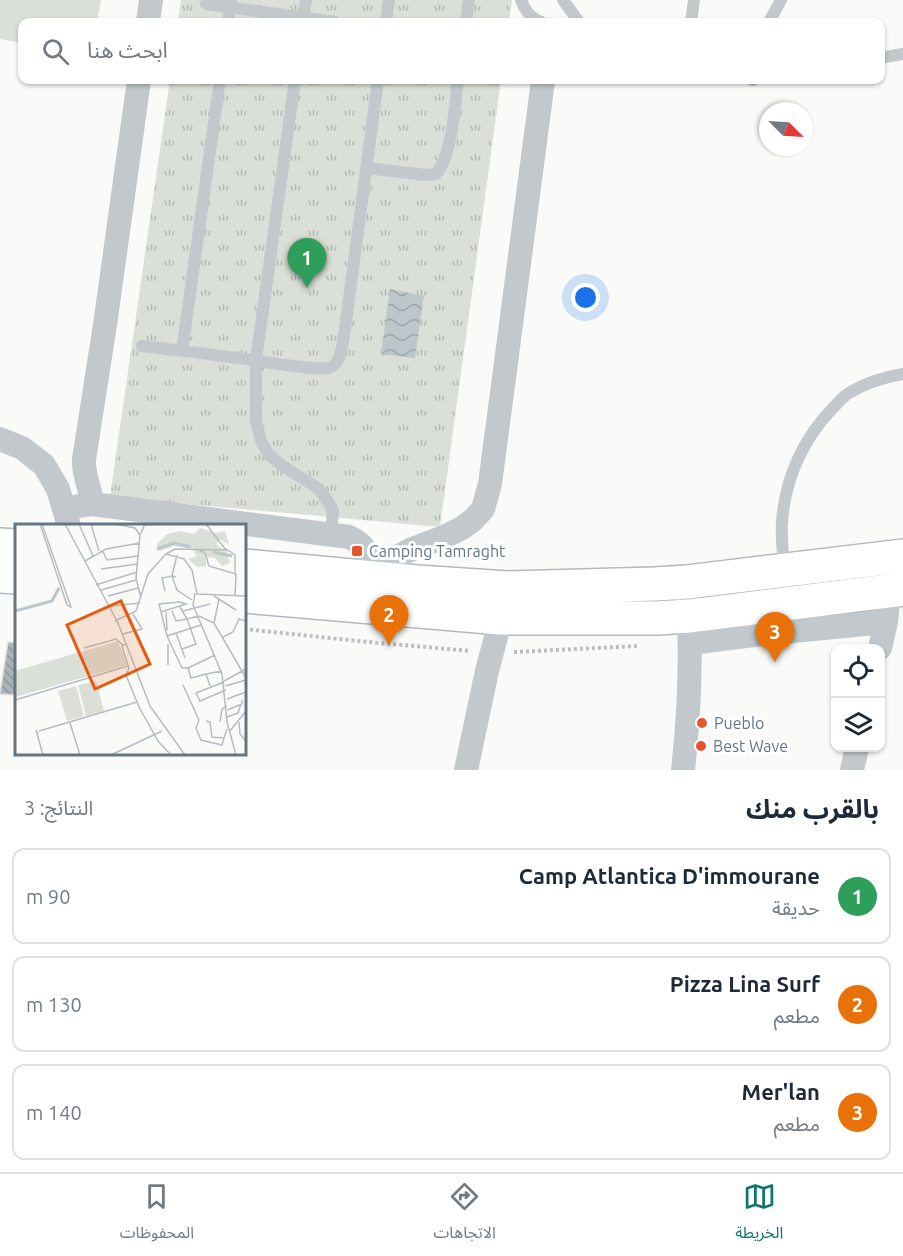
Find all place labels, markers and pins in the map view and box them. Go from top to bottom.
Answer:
pin: 1 [288,238,326,288]
place label: Camping Tamraght [369,542,506,560]
marker: Camping Tamraght [350,544,364,558]
pin: 2 [370,596,408,645]
pin: 3 [756,612,794,662]
place label: Pueblo [714,714,764,732]
marker: Pueblo [695,716,709,730]
place label: Best Wave [713,737,788,755]
marker: Best Wave [694,739,708,753]

